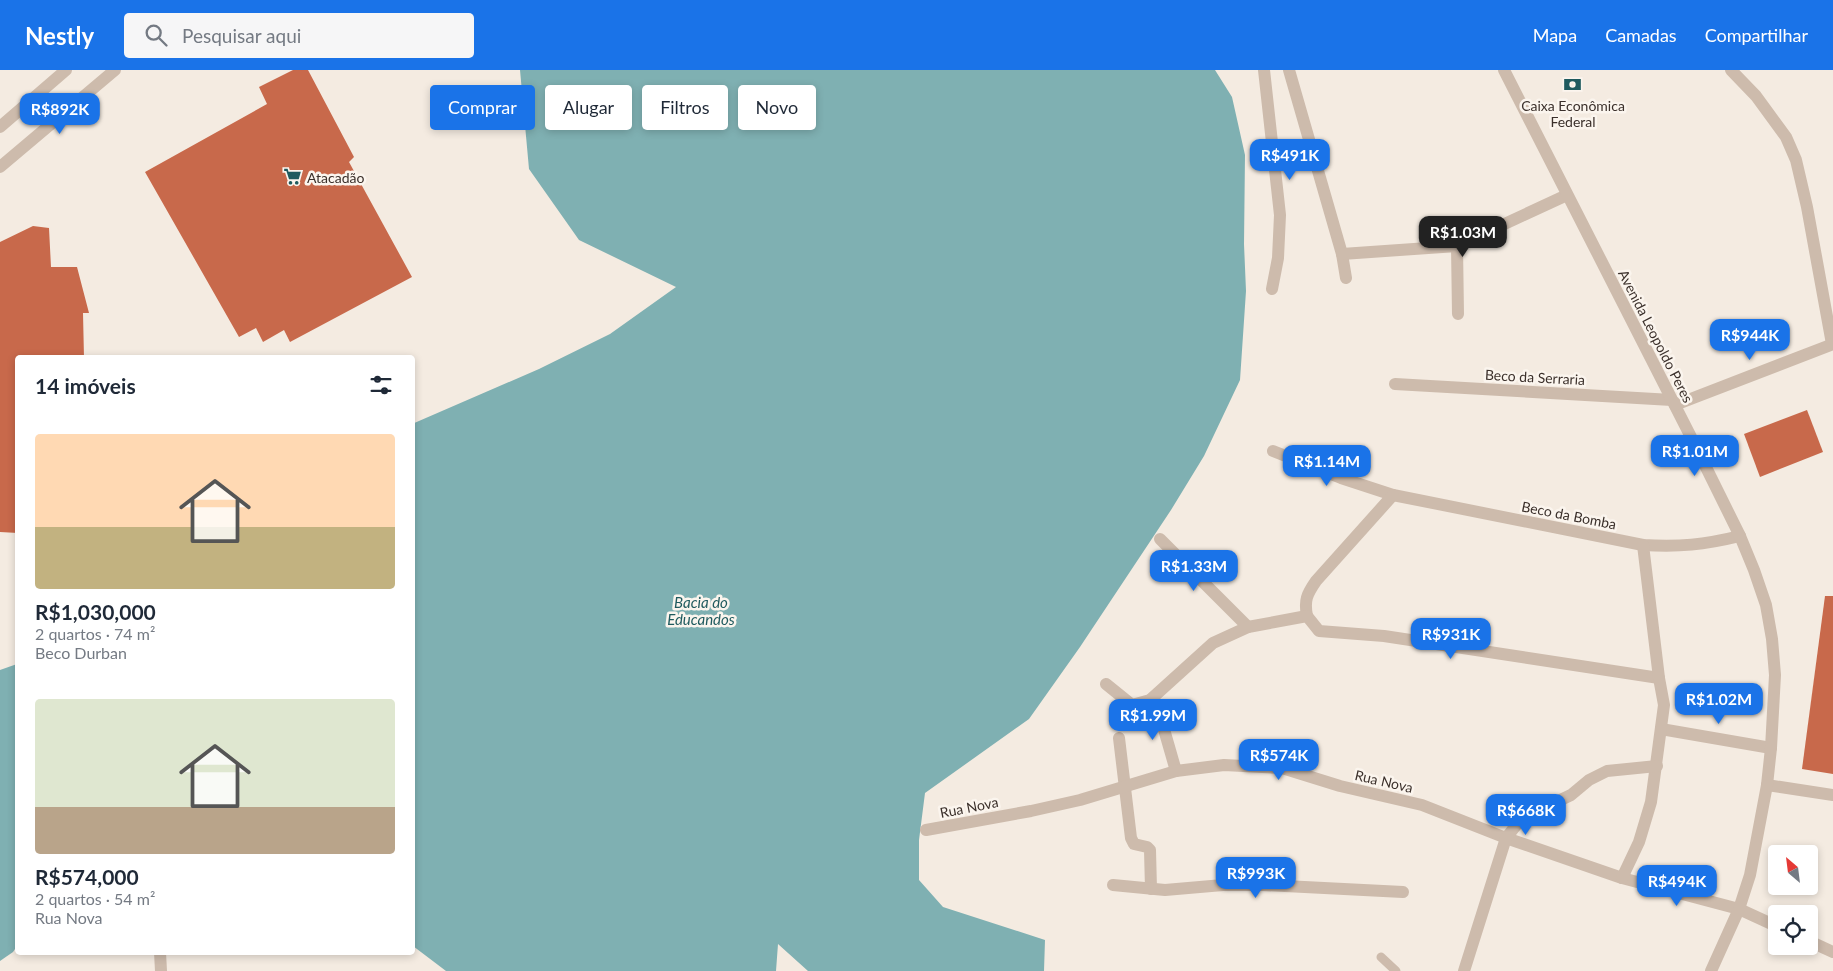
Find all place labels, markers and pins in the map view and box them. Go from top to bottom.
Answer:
bank icon: Caixa Econômica Federal [1563,75,1583,95]
pin: R$892K [19,92,101,135]
place label: Caixa Econômica Federal [1521,97,1625,130]
pin: R$491K [1249,138,1331,181]
supermarket icon: Atacadão [283,167,303,187]
place label: Atacadão [307,169,364,186]
pin: R$1.03M [1417,216,1509,258]
pin: R$944K [1709,318,1791,361]
pin: R$1.01M [1649,434,1741,477]
pin: R$1.14M [1281,444,1373,487]
pin: R$1.33M [1148,550,1240,592]
pin: R$931K [1410,618,1492,660]
pin: R$1.02M [1673,682,1765,725]
pin: R$1.99M [1107,698,1199,741]
pin: R$574K [1238,738,1320,781]
pin: R$668K [1485,794,1567,836]
pin: R$993K [1215,856,1297,899]
pin: R$494K [1636,864,1718,907]

